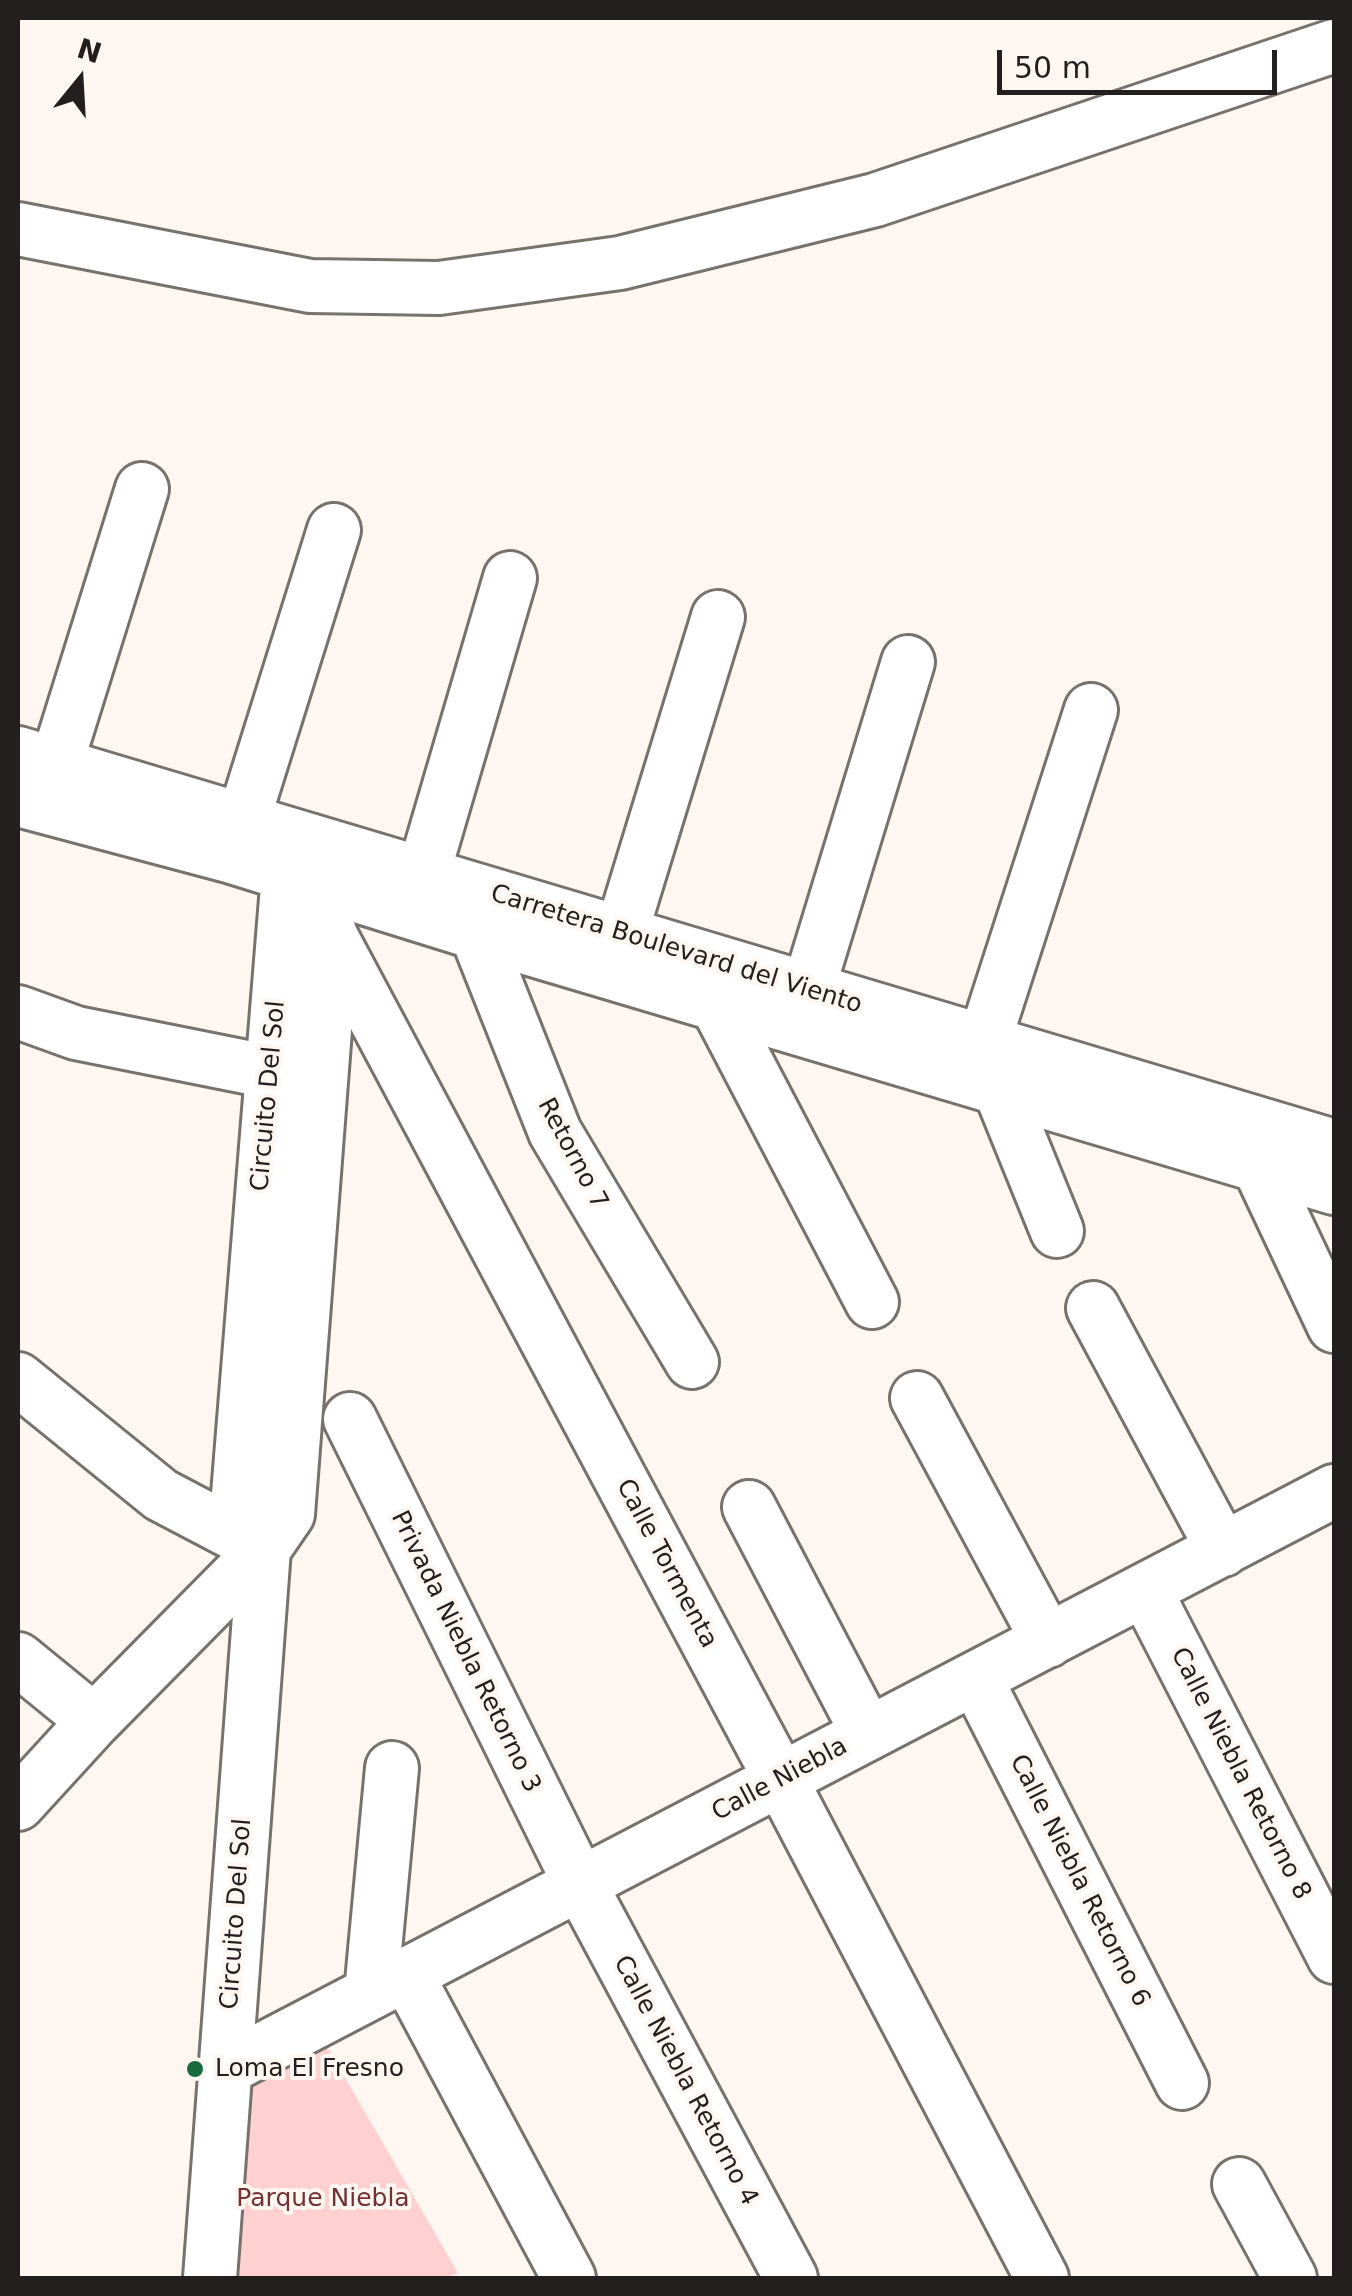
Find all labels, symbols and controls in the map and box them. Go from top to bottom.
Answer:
north arrow [30,30,130,130]
scale bar [1002,30,1282,92]
text: N [73,32,106,70]
text: 50 m [1014,50,1091,85]
street label: Carretera Boulevard del Viento [487,879,865,1021]
street label: Circuito Del Sol [246,999,292,1193]
street label: Retorno 7 [530,1093,614,1215]
street label: Calle Tormenta [609,1474,723,1654]
street label: Privada Niebla Retorno 3 [384,1506,546,1798]
street label: Calle Niebla Retorno 8 [1163,1643,1317,1905]
street label: Calle Niebla [707,1732,853,1828]
street label: Calle Niebla Retorno 6 [1002,1750,1156,2012]
street label: Circuito Del Sol [215,1818,259,2010]
street label: Calle Niebla Retorno 4 [606,1951,764,2211]
place label: Loma El Fresno [215,2054,404,2084]
marker: Loma El Fresno [184,2058,206,2080]
park label: Parque Niebla [236,2184,410,2214]

